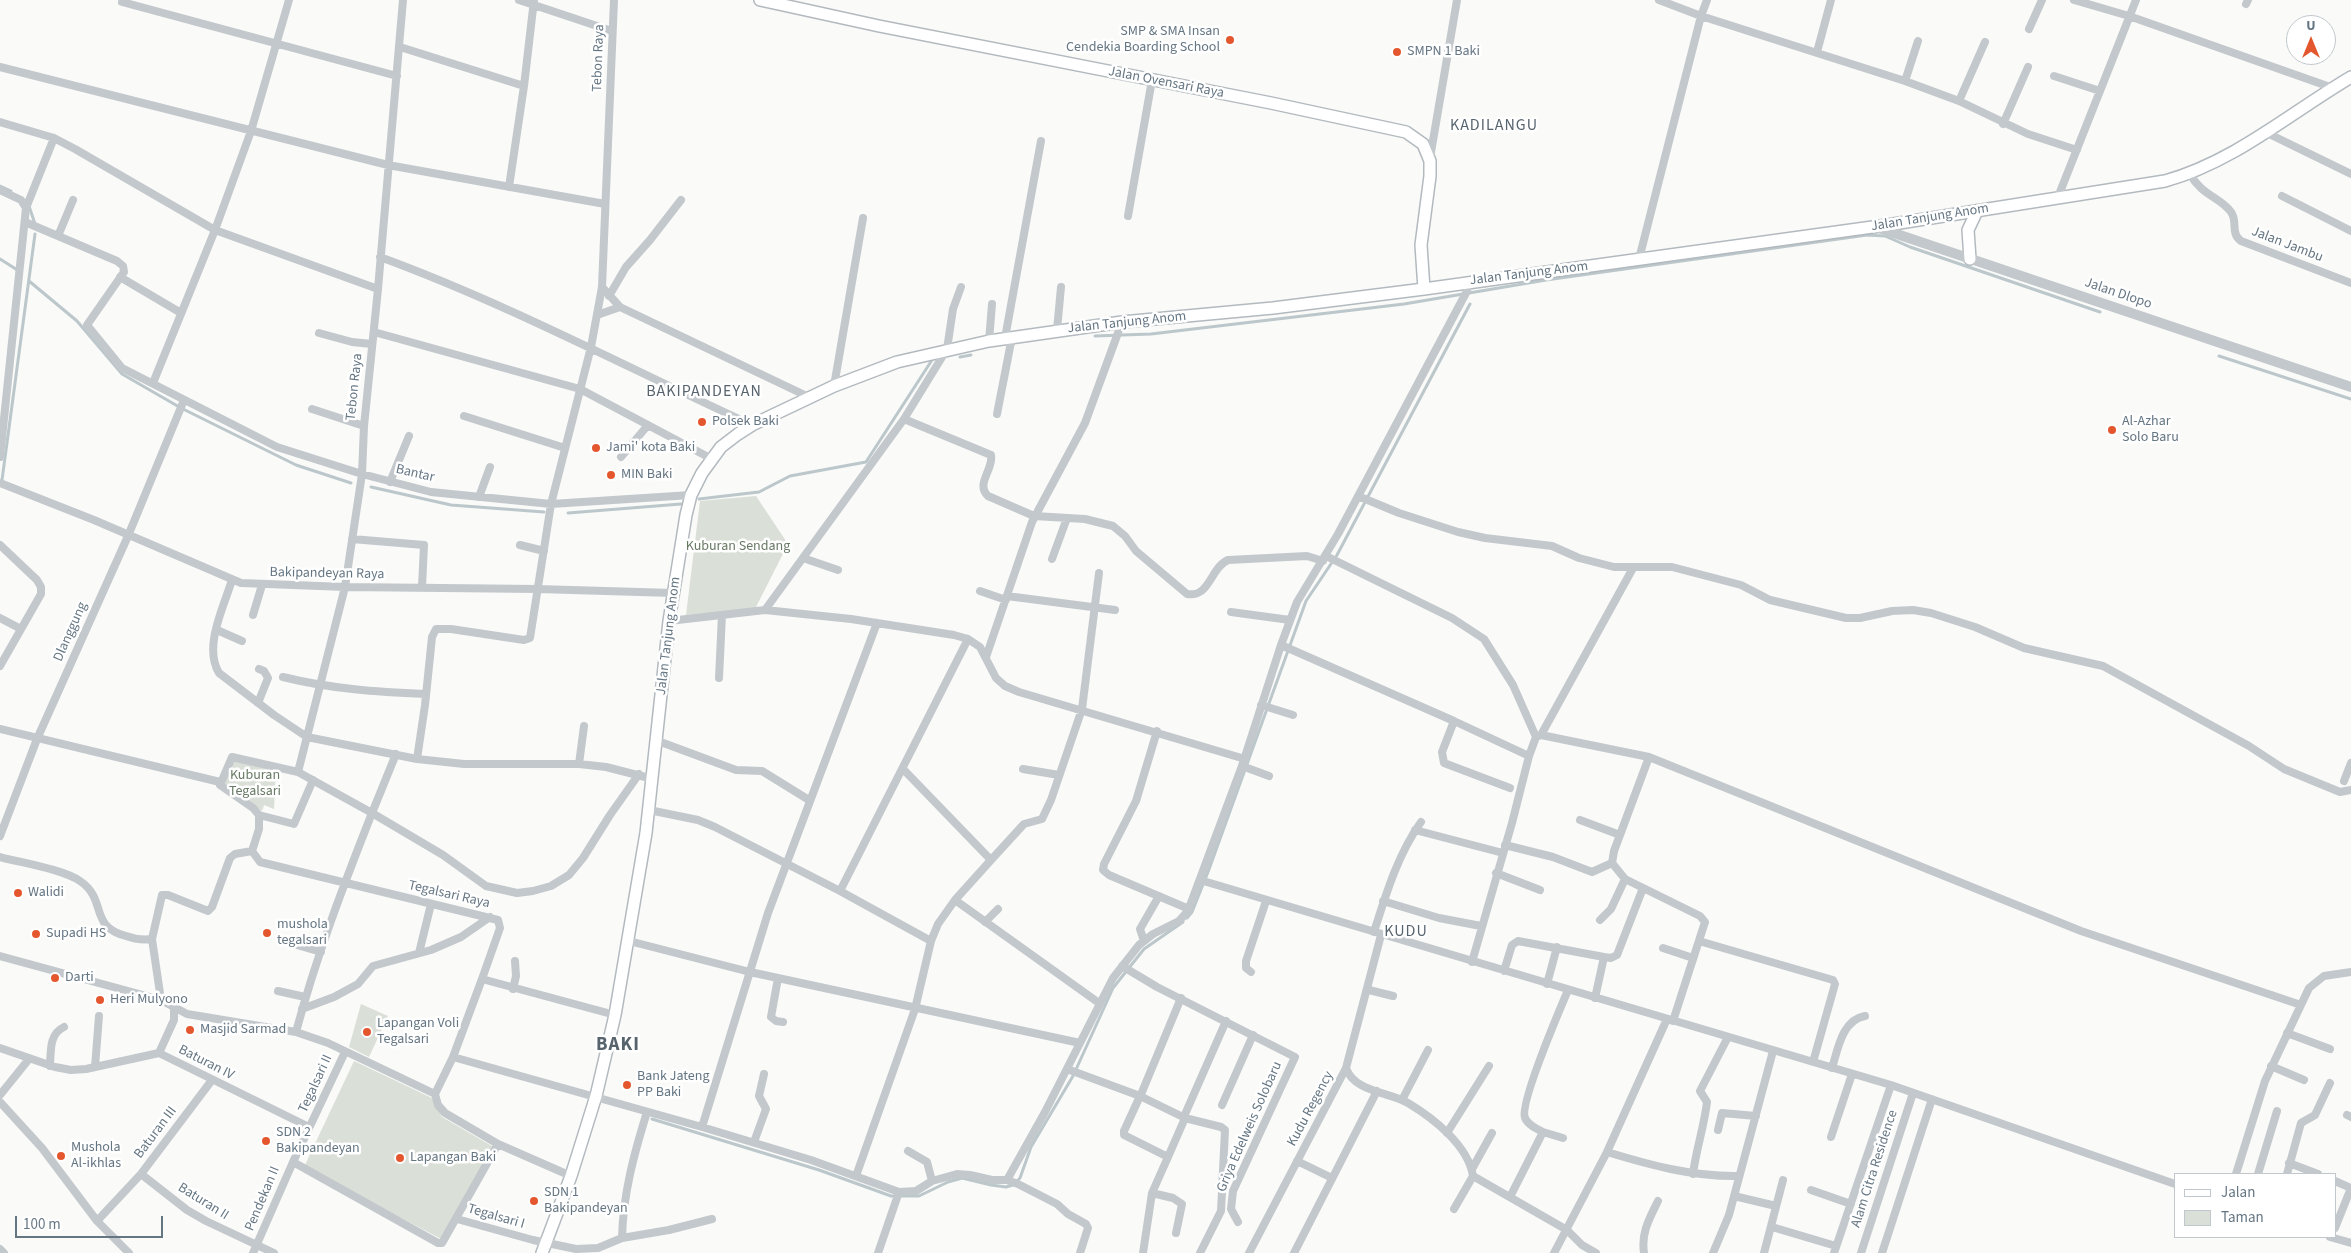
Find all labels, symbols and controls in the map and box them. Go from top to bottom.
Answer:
north arrow [2286,15,2336,65]
text: U [2306,16,2316,36]
street label: Tebon Raya [589,24,609,92]
place label: SMP & SMA Insan Cendekia Boarding School [1066,24,1220,56]
marker: SMP & SMA Insan Cendekia Boarding School [1224,34,1236,46]
place label: SMPN 1 Baki [1407,44,1480,60]
marker: SMPN 1 Baki [1391,46,1403,58]
street label: Jalan Ovensari Raya [1107,64,1225,102]
district label: KADILANGU [1449,116,1539,136]
street label: Jalan Tanjung Anom [1870,200,1990,236]
street label: Jalan Jambu [2249,224,2325,266]
street label: Jalan Tanjung Anom [1469,258,1589,290]
street label: Jalan Dlopo [2082,275,2154,313]
street label: Jalan Tanjung Anom [1067,308,1187,338]
street label: Tebon Raya [343,353,367,421]
district label: BAKIPANDEYAN [645,382,763,402]
place label: Polsek Baki [712,414,779,430]
place label: Al-Azhar Solo Baru [2122,414,2179,447]
marker: Polsek Baki [696,416,708,428]
marker: Al-Azhar Solo Baru [2106,424,2118,436]
place label: Jami' kota Baki [606,440,695,456]
marker: Jami' kota Baki [590,442,602,454]
street label: Bantar [394,461,436,487]
place label: MIN Baki [621,467,672,483]
marker: MIN Baki [605,469,617,481]
park label: Kuburan Sendang [686,539,790,555]
street label: Bakipandeyan Raya [269,565,385,583]
street label: Jalan Tanjung Anom [653,576,685,696]
street label: Dlanggung [50,600,92,664]
park label: Kuburan Tegalsari [229,768,281,800]
street label: Tegalsari Raya [407,877,491,913]
place label: Walidi [28,885,64,901]
marker: Walidi [12,887,24,899]
place label: mushola tegalsari [277,917,328,950]
district label: KUDU [1384,922,1428,942]
place label: Supadi HS [46,926,106,942]
marker: mushola tegalsari [261,927,273,939]
marker: Supadi HS [30,928,42,940]
place label: Darti [65,970,94,986]
marker: Darti [49,972,61,984]
place label: Heri Mulyono [110,992,188,1008]
marker: Heri Mulyono [94,994,106,1006]
place label: Lapangan Voli Tegalsari [377,1016,459,1048]
place label: Masjid Sarmad [200,1022,286,1038]
marker: Masjid Sarmad [184,1024,196,1036]
marker: Lapangan Voli Tegalsari [361,1026,373,1038]
district label: BAKI [596,1035,640,1057]
street label: Baturan IV [175,1042,237,1084]
street label: Tegalsari II [295,1052,337,1116]
street label: Griya Edelweis Solobaru [1214,1059,1286,1195]
street label: Kudu Regency [1284,1068,1338,1150]
place label: Bank Jateng PP Baki [637,1069,709,1102]
marker: Bank Jateng PP Baki [621,1079,633,1091]
street label: Baturan III [131,1104,181,1162]
street label: Alam Citra Residence [1848,1108,1902,1230]
place label: SDN 2 Bakipandeyan [276,1125,360,1158]
marker: SDN 2 Bakipandeyan [260,1135,272,1147]
place label: Mushola Al-ikhlas [71,1140,121,1172]
marker: Mushola Al-ikhlas [55,1150,67,1162]
place label: Lapangan Baki [410,1150,496,1166]
marker: Lapangan Baki [394,1152,406,1164]
street label: Pendekan II [242,1164,284,1234]
legend [2174,1173,2336,1238]
street label: Baturan II [174,1180,232,1224]
text: Jalan [2221,1182,2255,1203]
place label: SDN 1 Bakipandeyan [544,1185,628,1218]
marker: SDN 1 Bakipandeyan [528,1195,540,1207]
street label: Tegalsari I [466,1201,526,1233]
scale bar [18,1206,165,1238]
text: Taman [2221,1207,2264,1228]
text: 100 m [23,1214,61,1235]

